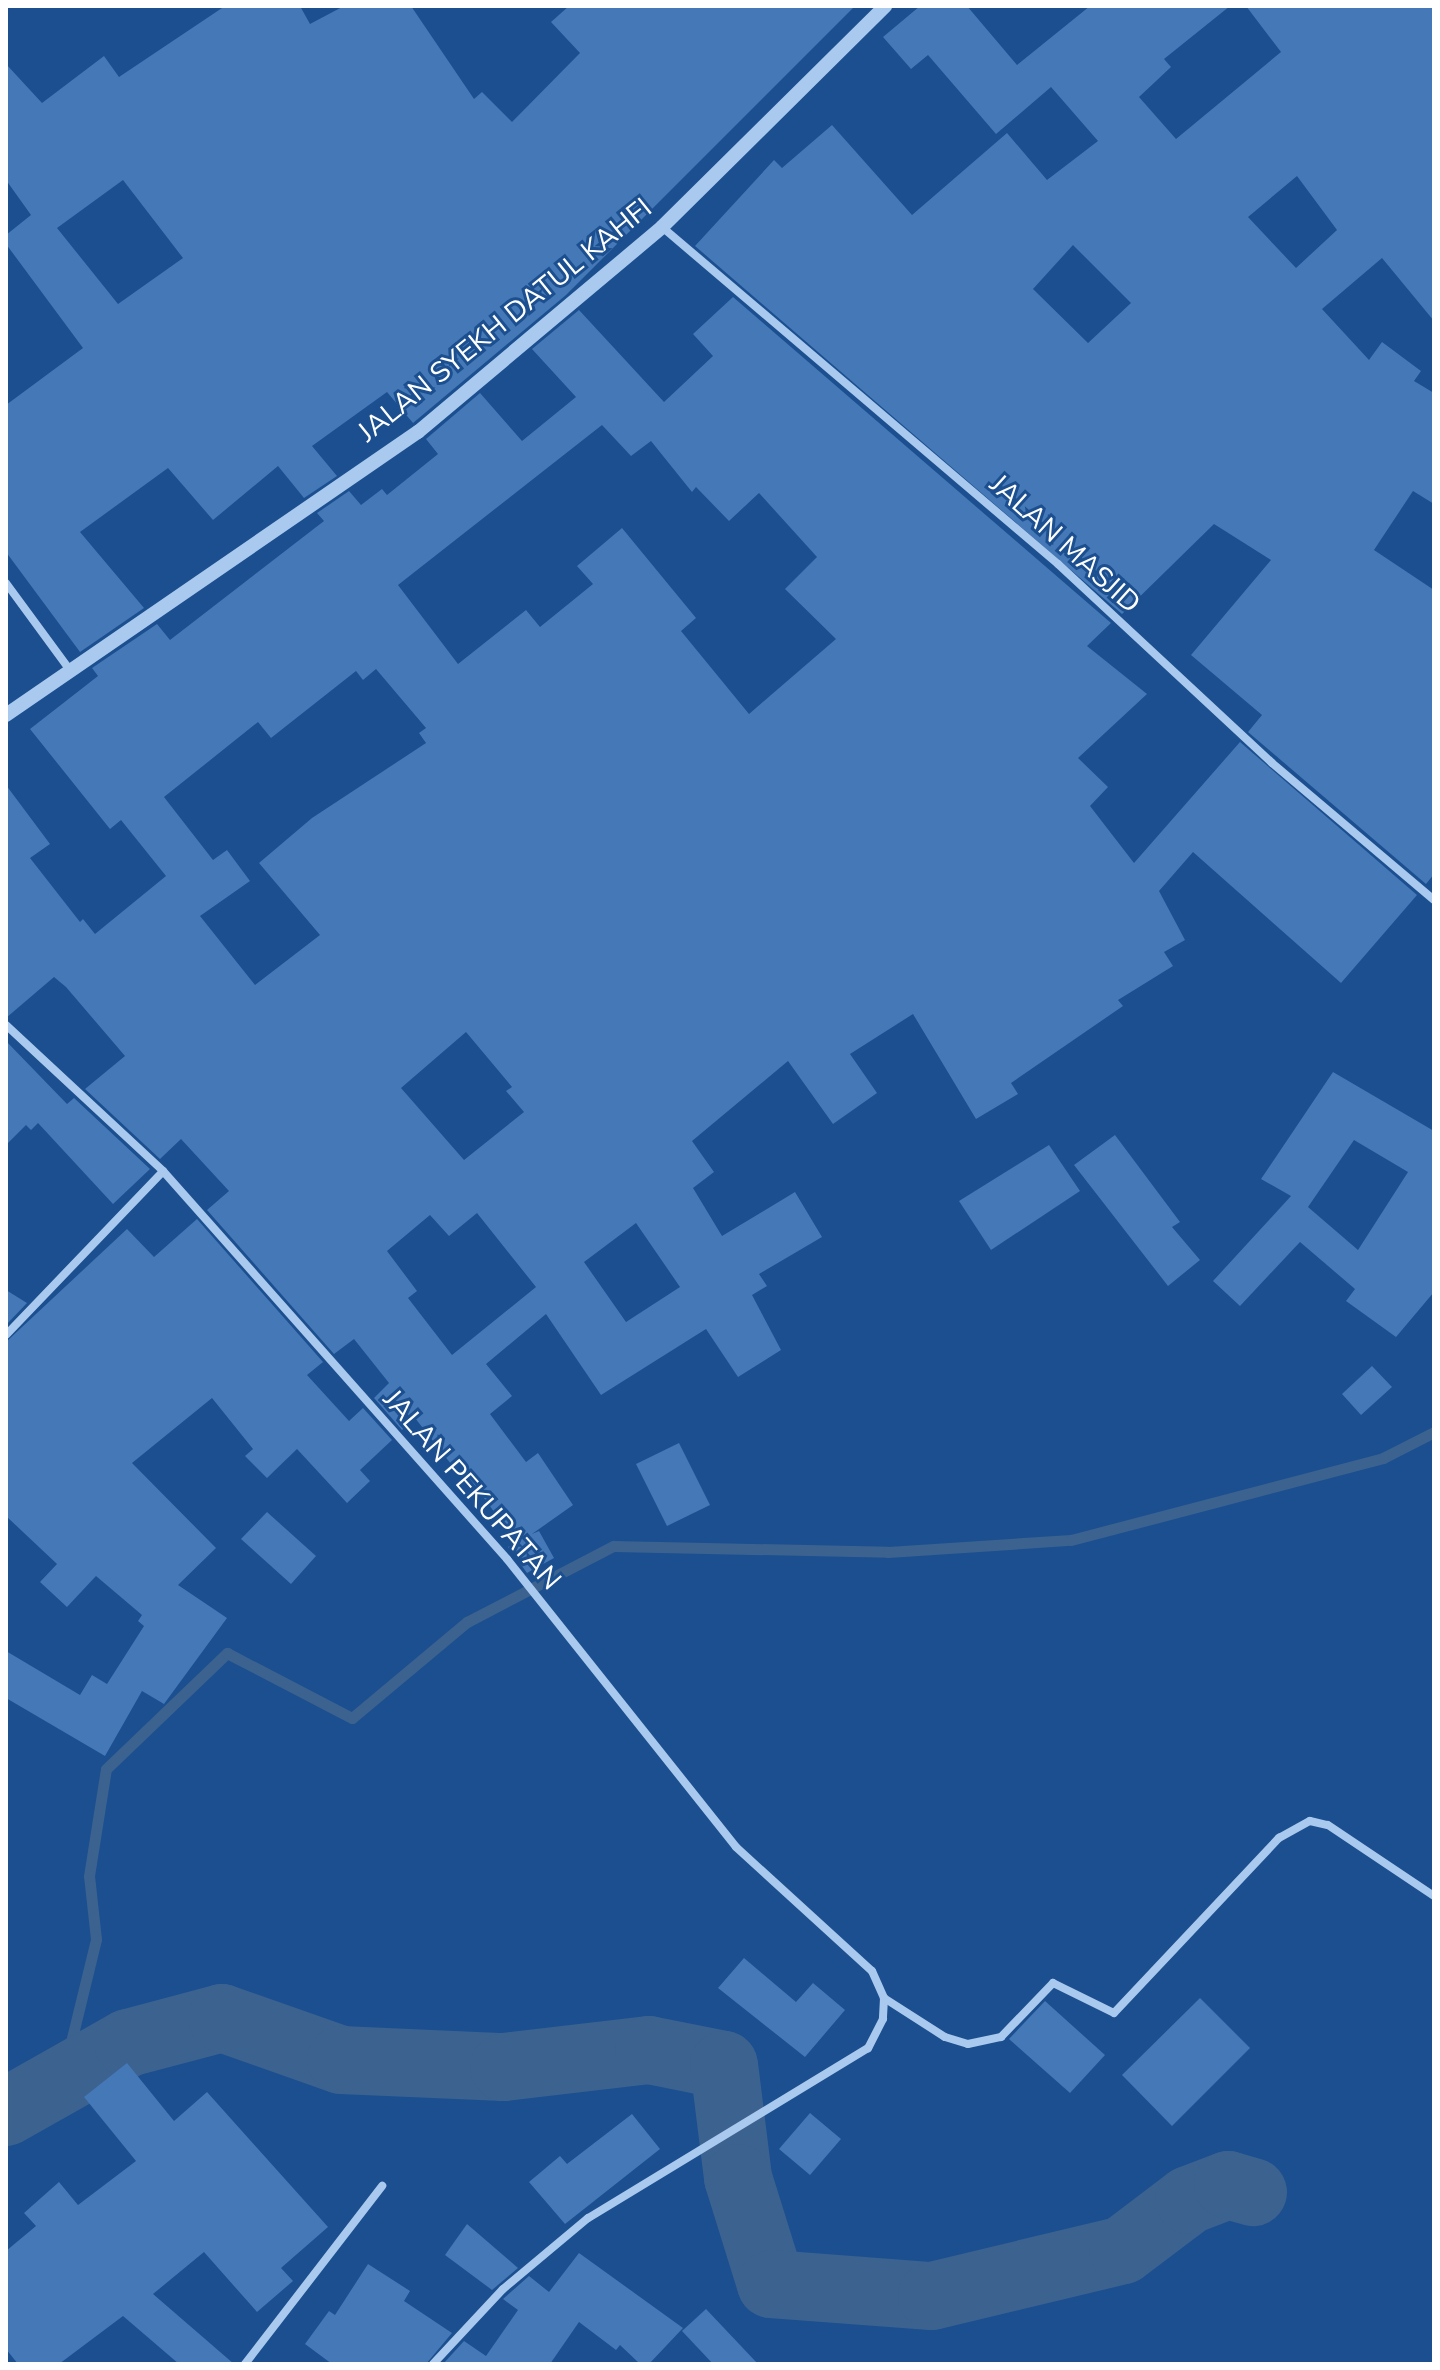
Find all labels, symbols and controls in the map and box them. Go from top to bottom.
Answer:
street label: JALAN SYEKH DATUL KAHFI [351,191,659,449]
street label: JALAN MASJID [983,468,1147,620]
street label: JALAN PEKUPATAN [376,1383,568,1597]

